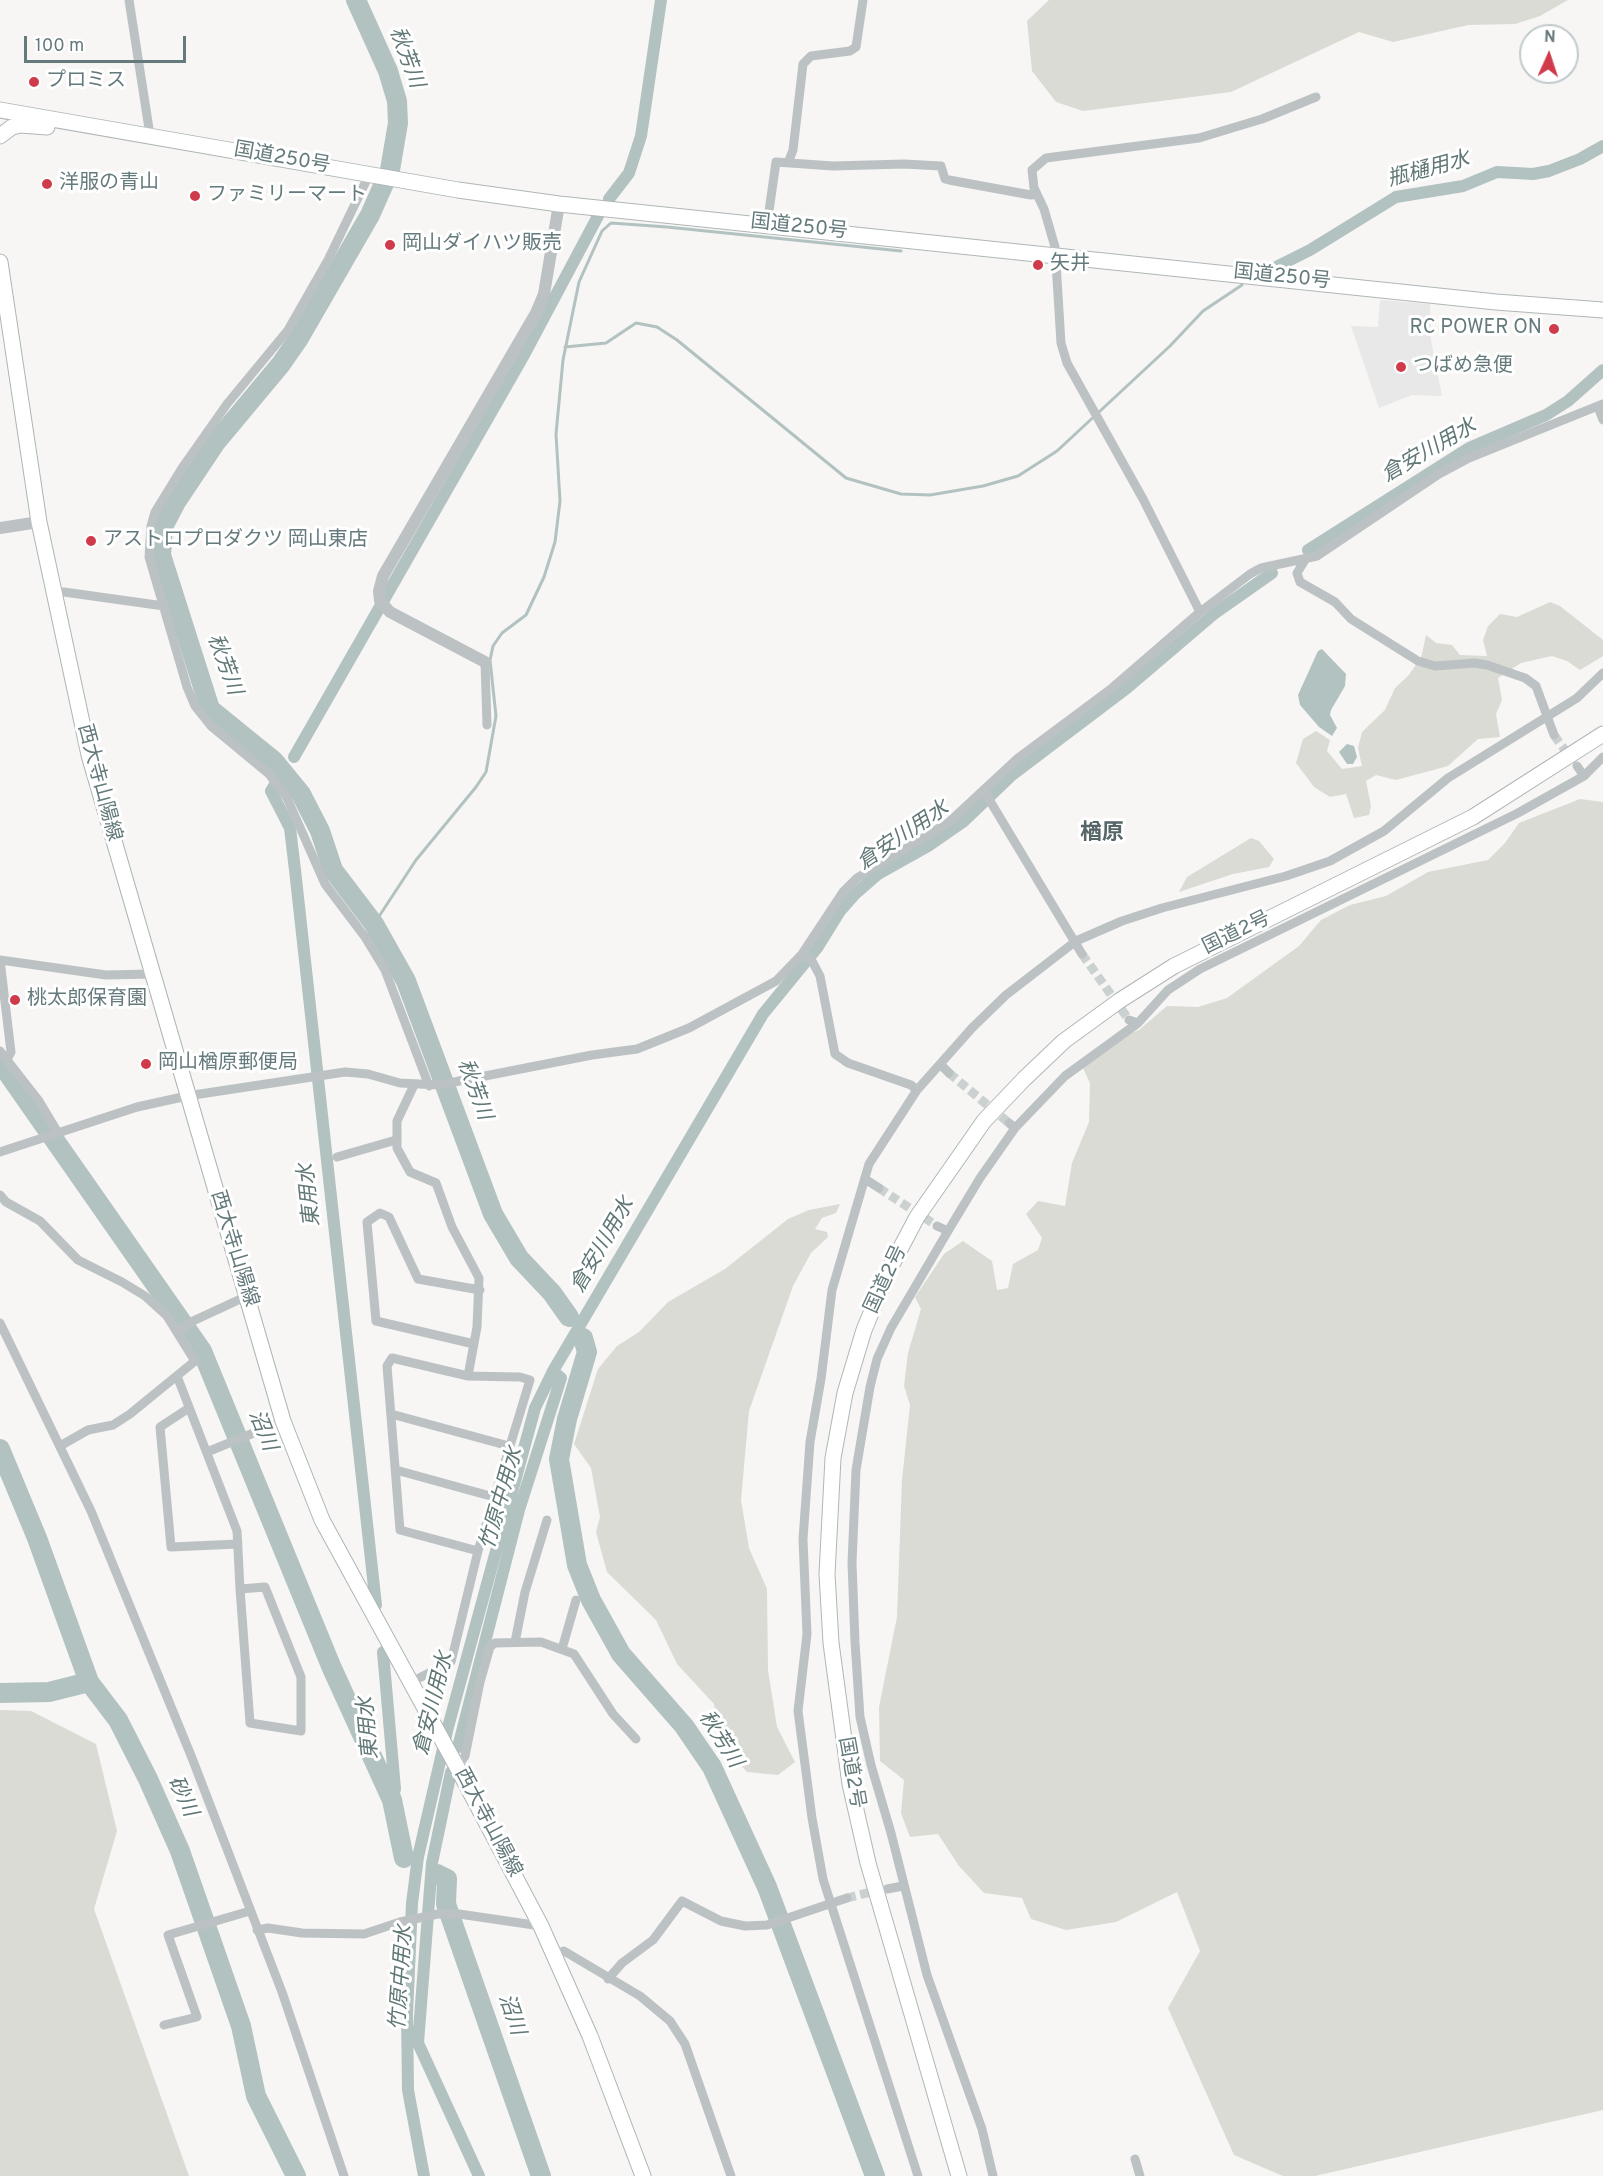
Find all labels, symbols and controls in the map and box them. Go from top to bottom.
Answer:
scale bar [27,24,189,62]
water label: 秋芳川 [382,24,428,92]
north arrow [1519,24,1579,84]
text: N [1544,28,1556,48]
text: 100 m [35,35,84,58]
place label: プロミス [46,70,126,94]
marker: プロミス [27,75,41,89]
street label: 国道250号 [232,139,332,179]
water label: 瓶樋用水 [1385,148,1473,194]
place label: 洋服の青山 [59,172,159,196]
marker: 洋服の青山 [40,177,54,191]
place label: ファミリーマート [207,184,367,208]
marker: ファミリーマート [188,189,202,203]
street label: 国道250号 [749,211,849,245]
place label: 岡山ダイハツ販売 [402,233,562,257]
marker: 岡山ダイハツ販売 [383,238,397,252]
place label: 矢井 [1050,253,1090,277]
marker: 矢井 [1031,258,1045,272]
street label: 国道250号 [1232,261,1332,295]
place label: RC POWER ON [1410,317,1542,341]
marker: RC POWER ON [1547,322,1561,336]
place label: つばめ急便 [1413,355,1513,379]
marker: つばめ急便 [1394,360,1408,374]
water label: 倉安川用水 [1378,415,1482,489]
place label: アストロプロダクツ 岡山東店 [103,529,368,553]
marker: アストロプロダクツ 岡山東店 [84,534,98,548]
water label: 秋芳川 [200,631,246,699]
street label: 西大寺山陽線 [71,722,125,844]
water label: 倉安川用水 [853,797,955,877]
district label: 楢原 [1080,822,1124,848]
street label: 国道2号 [1199,907,1275,961]
place label: 桃太郎保育園 [27,988,147,1012]
marker: 桃太郎保育園 [8,993,22,1007]
place label: 岡山楢原郵便局 [158,1052,298,1076]
water label: 秋芳川 [450,1056,496,1124]
marker: 岡山楢原郵便局 [139,1057,153,1071]
water label: 東用水 [295,1162,327,1228]
street label: 西大寺山陽線 [204,1188,262,1310]
water label: 倉安川用水 [567,1194,641,1298]
street label: 国道2号 [861,1242,913,1318]
water label: 沼川 [241,1407,281,1455]
water label: 竹原中用水 [476,1445,530,1553]
water label: 倉安川用水 [410,1650,460,1758]
water label: 東用水 [355,1696,385,1760]
water label: 秋芳川 [692,1707,746,1773]
street label: 国道2号 [832,1735,868,1811]
street label: 西大寺山陽線 [448,1764,526,1882]
water label: 砂川 [161,1773,201,1821]
water label: 竹原中用水 [387,1925,419,2031]
water label: 沼川 [491,1991,529,2039]

